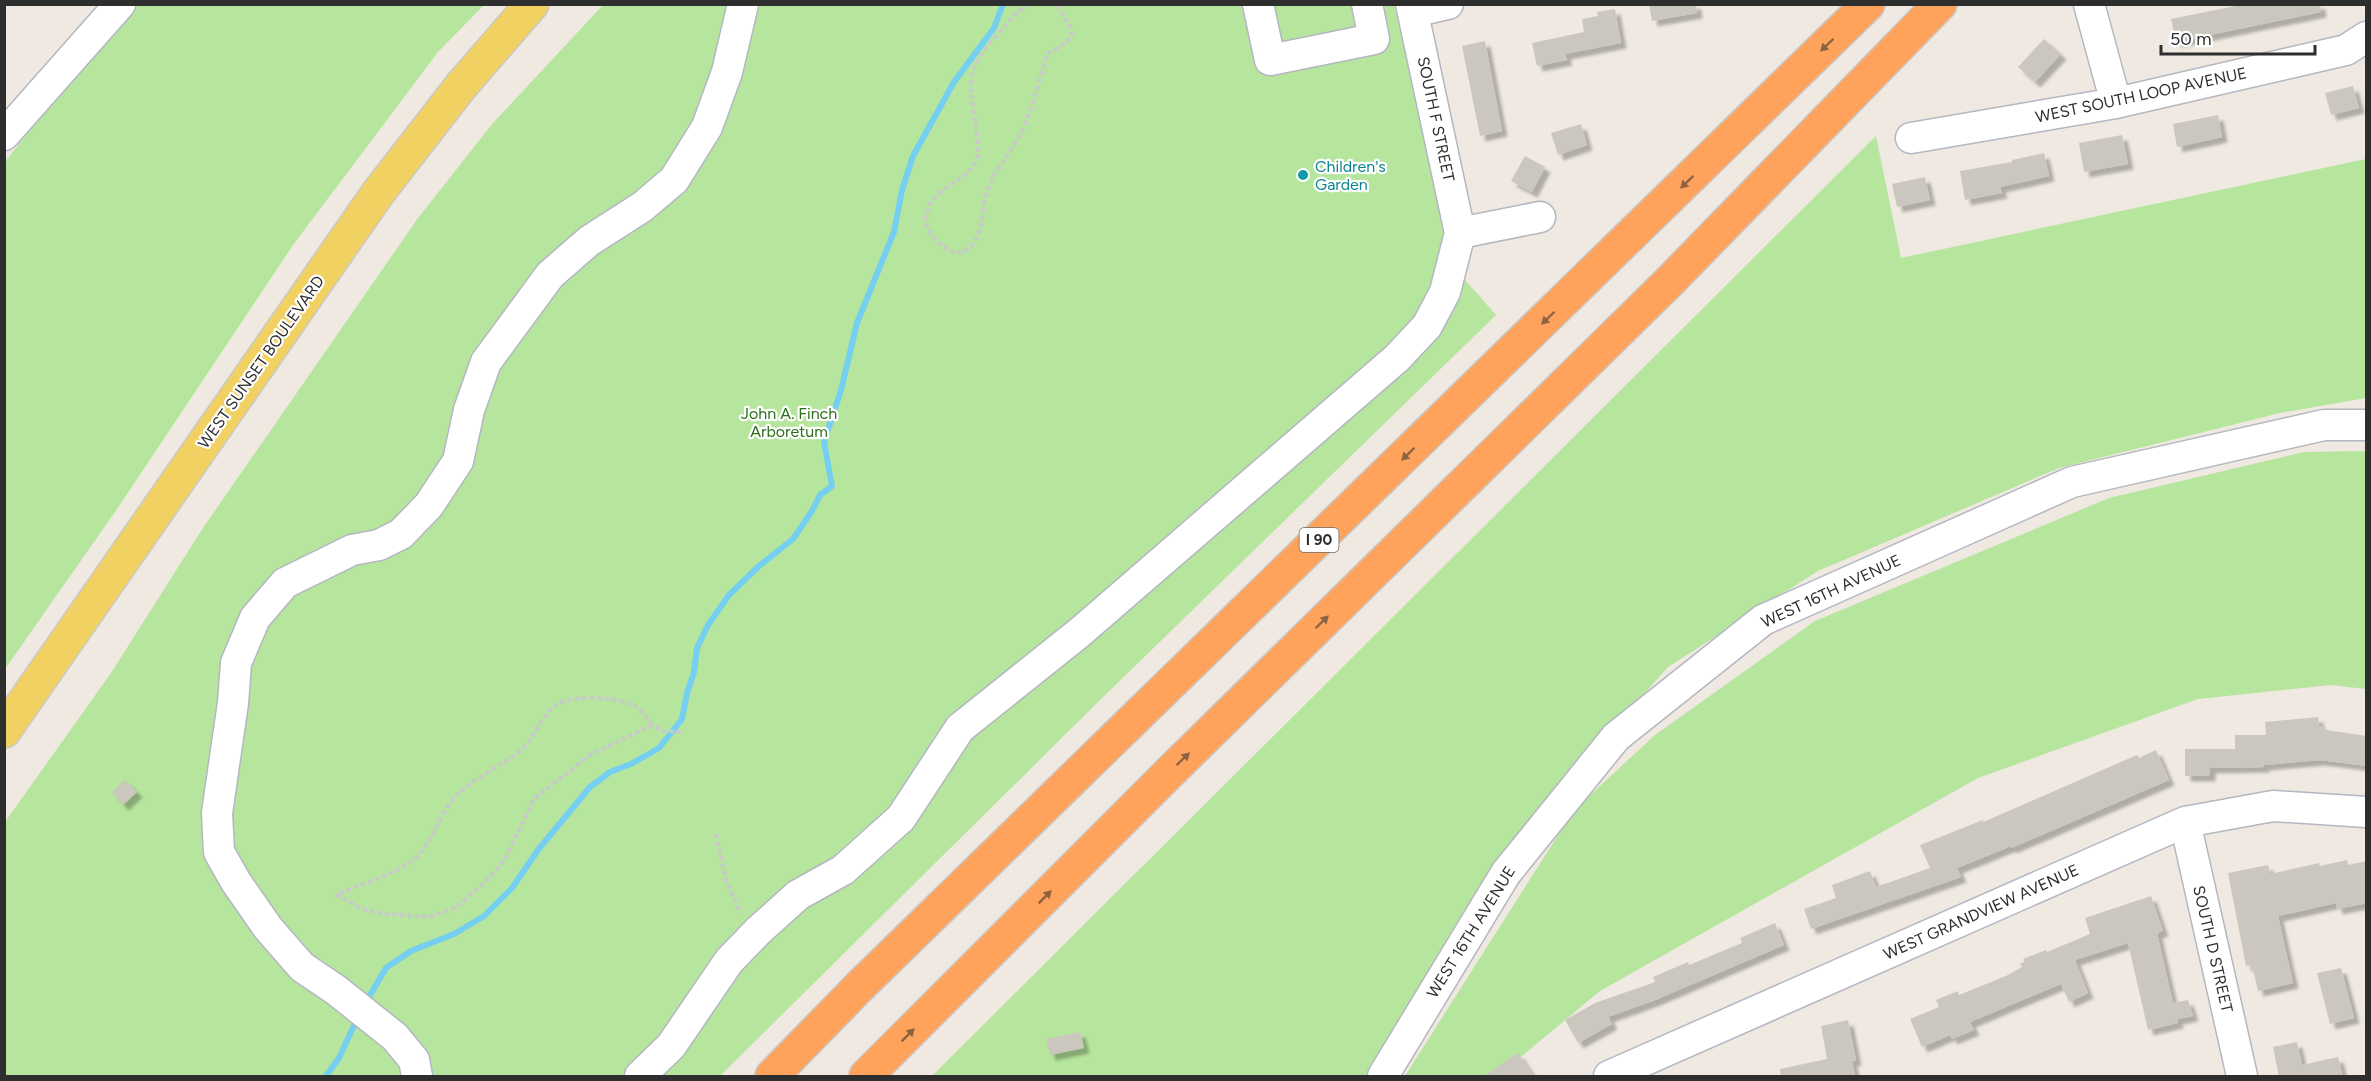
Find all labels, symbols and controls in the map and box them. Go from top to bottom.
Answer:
scale bar [2161,18,2316,56]
text: 50 m [2170,28,2212,50]
one-way arrow [1820,38,1834,52]
street label: SOUTH F STREET [1413,55,1459,183]
street label: WEST SOUTH LOOP AVENUE [2034,63,2248,127]
place label: Children's Garden [1315,157,1386,194]
marker: Children's Garden [1296,168,1310,182]
one-way arrow [1680,175,1695,189]
street label: WEST SUNSET BOULEVARD [194,272,328,452]
one-way arrow [1540,311,1555,325]
park label: John A. Finch Arboretum [741,404,837,441]
one-way arrow [1400,447,1415,461]
road number: I 90 [1300,528,1338,552]
street label: WEST 16TH AVENUE [1758,550,1904,632]
one-way arrow [1315,616,1329,630]
one-way arrow [1175,752,1190,766]
street label: WEST GRANDVIEW AVENUE [1880,860,2082,964]
street label: WEST 16TH AVENUE [1423,863,1519,1001]
street label: SOUTH D STREET [2189,884,2237,1014]
one-way arrow [1038,890,1052,904]
one-way arrow [900,1028,915,1042]

